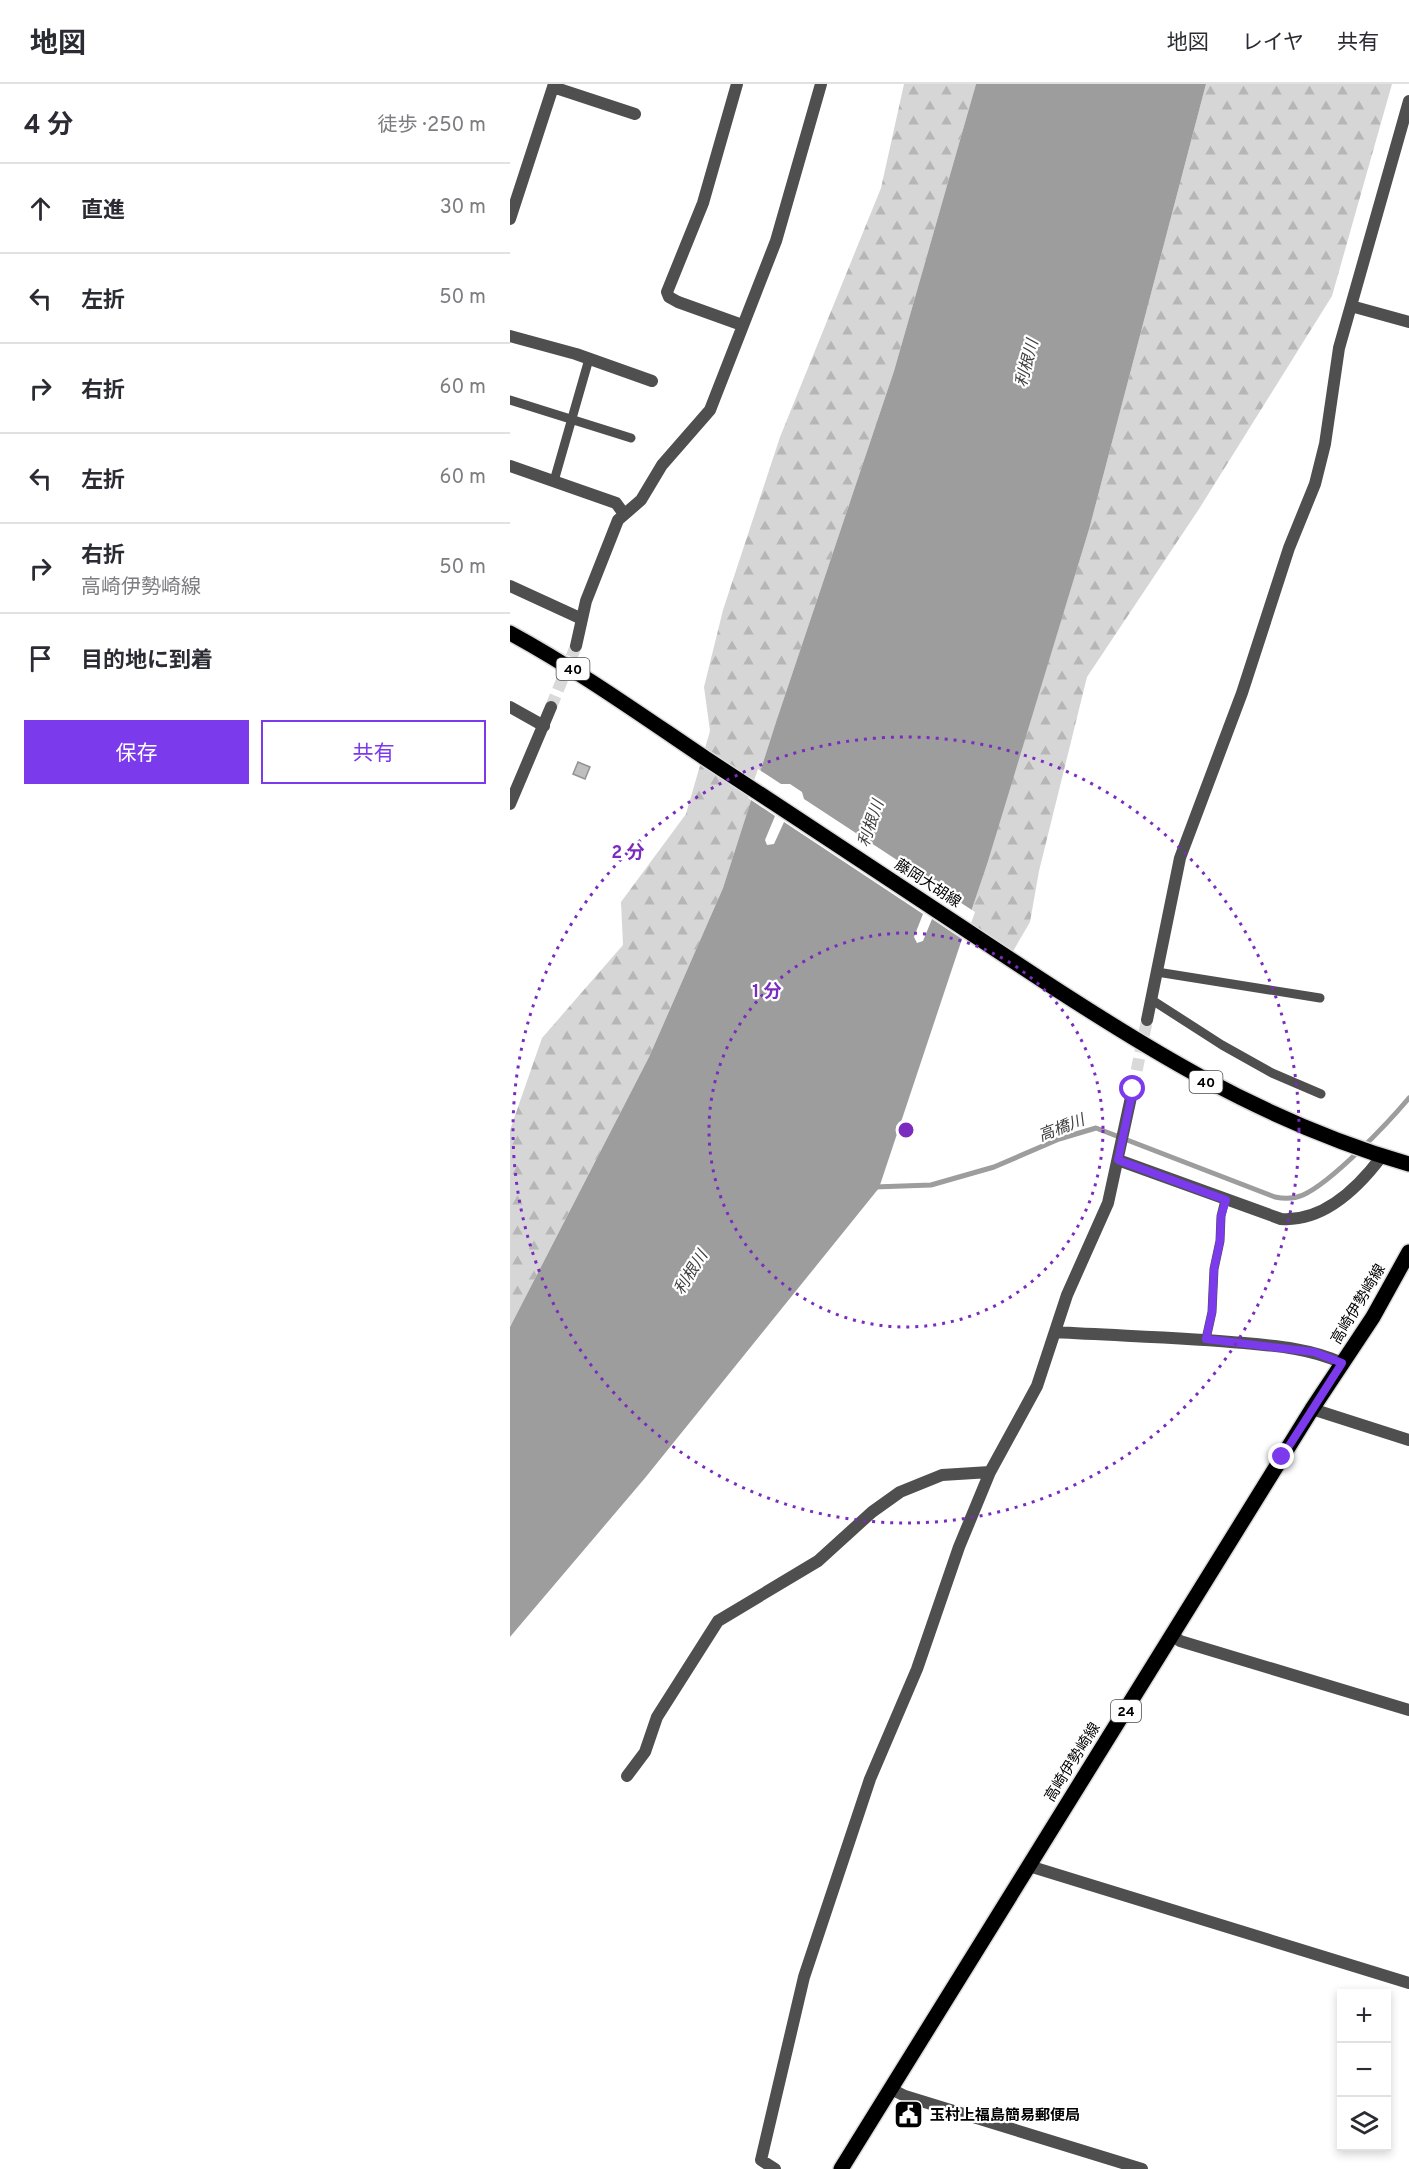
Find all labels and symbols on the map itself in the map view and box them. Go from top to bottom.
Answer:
water label: 利根川 [1012,336,1044,389]
road number: 40 [556,658,590,680]
water label: 利根川 [855,796,890,850]
text: 2 分 [611,842,645,865]
street label: 藤岡大胡線 [891,856,964,913]
text: 1 分 [752,981,782,1004]
road number: 40 [1190,1071,1222,1093]
route start [1119,1075,1145,1101]
water label: 高橋川 [1036,1110,1090,1147]
centre of rings [896,1120,916,1140]
water label: 利根川 [670,1246,714,1299]
street label: 高崎伊勢崎線 [1328,1261,1391,1348]
route end [1268,1443,1294,1469]
road number: 24 [1111,1700,1141,1722]
street label: 高崎伊勢崎線 [1041,1720,1105,1806]
public building icon: 玉村上福島簡易郵便局 [893,2099,925,2131]
place label: 玉村上福島簡易郵便局 [930,2106,1080,2126]

